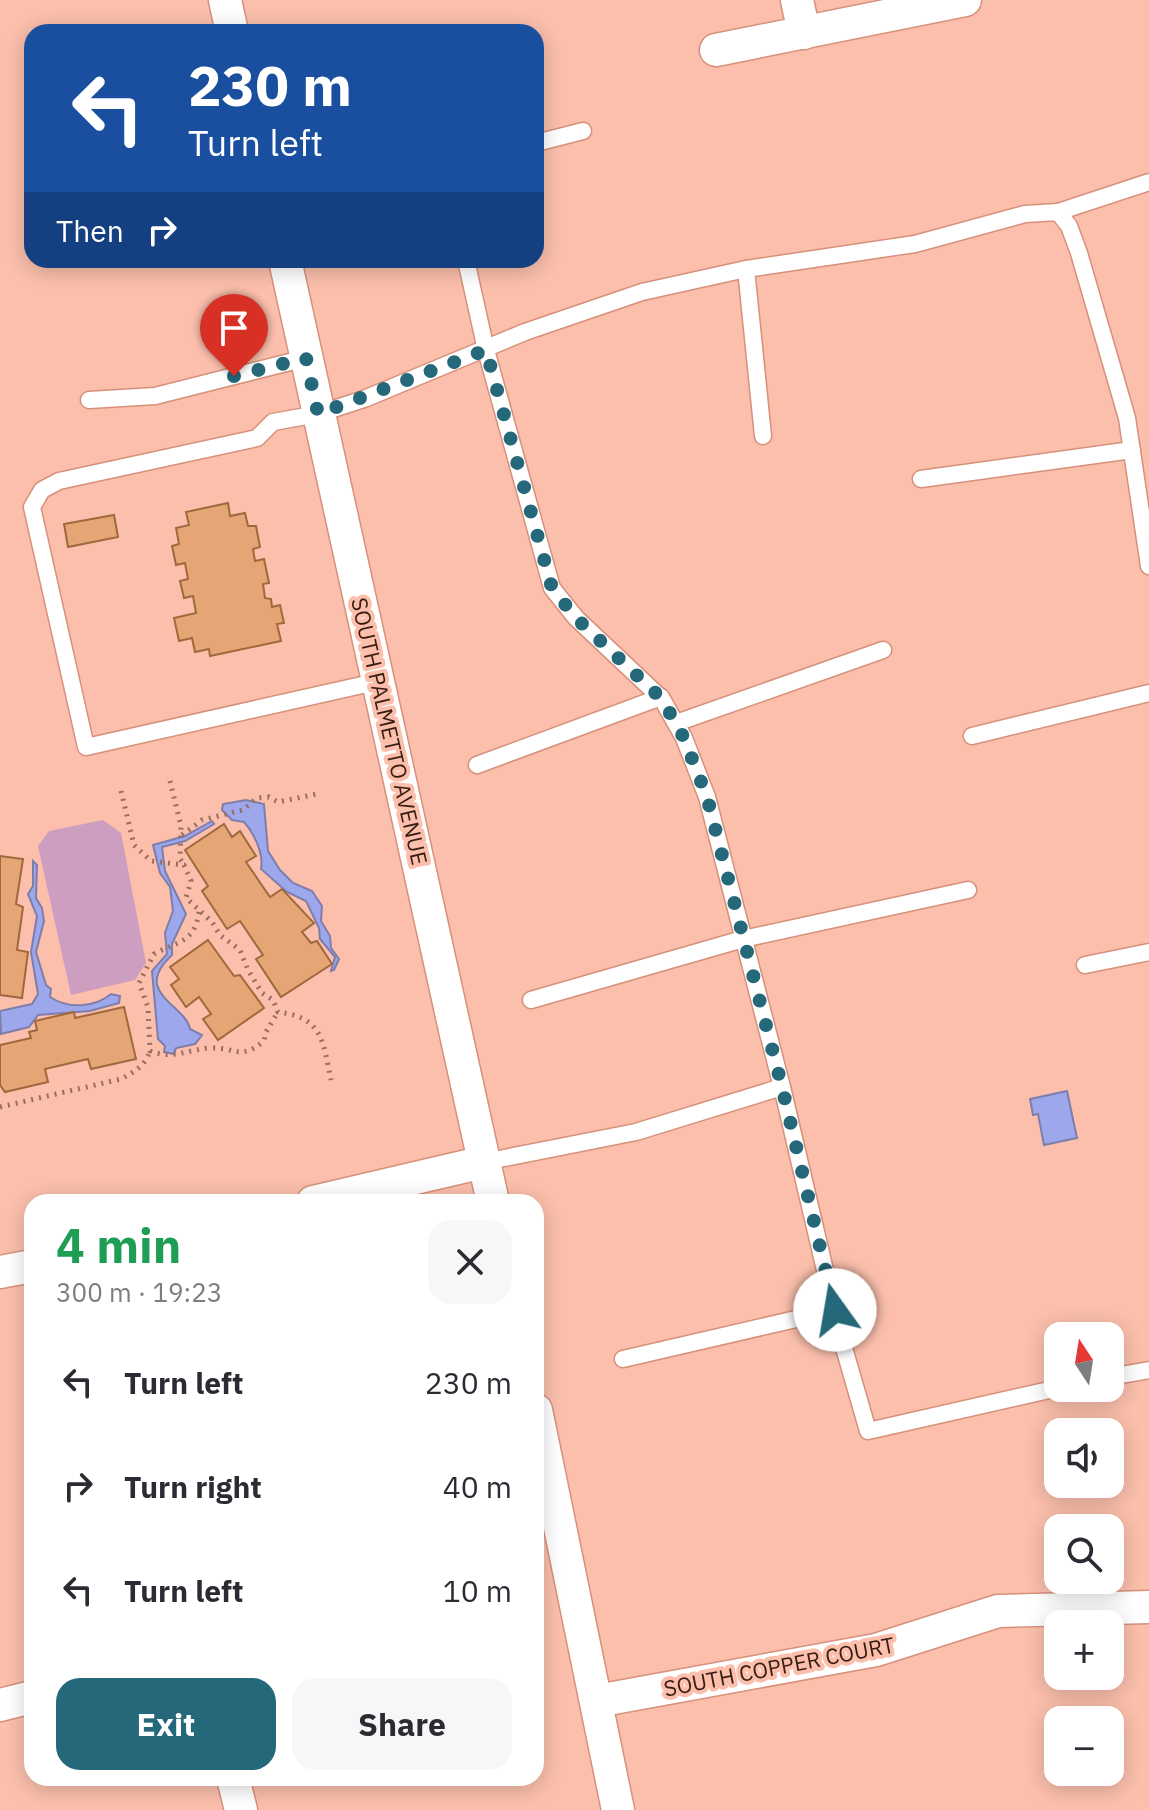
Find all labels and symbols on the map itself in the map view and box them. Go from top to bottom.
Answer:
pin [200,294,268,376]
street label: SOUTH PALMETTO AVENUE [345,595,435,867]
position arrow [793,1268,877,1352]
north arrow [1044,1322,1124,1402]
street label: SOUTH COPPER COURT [661,1629,897,1703]

